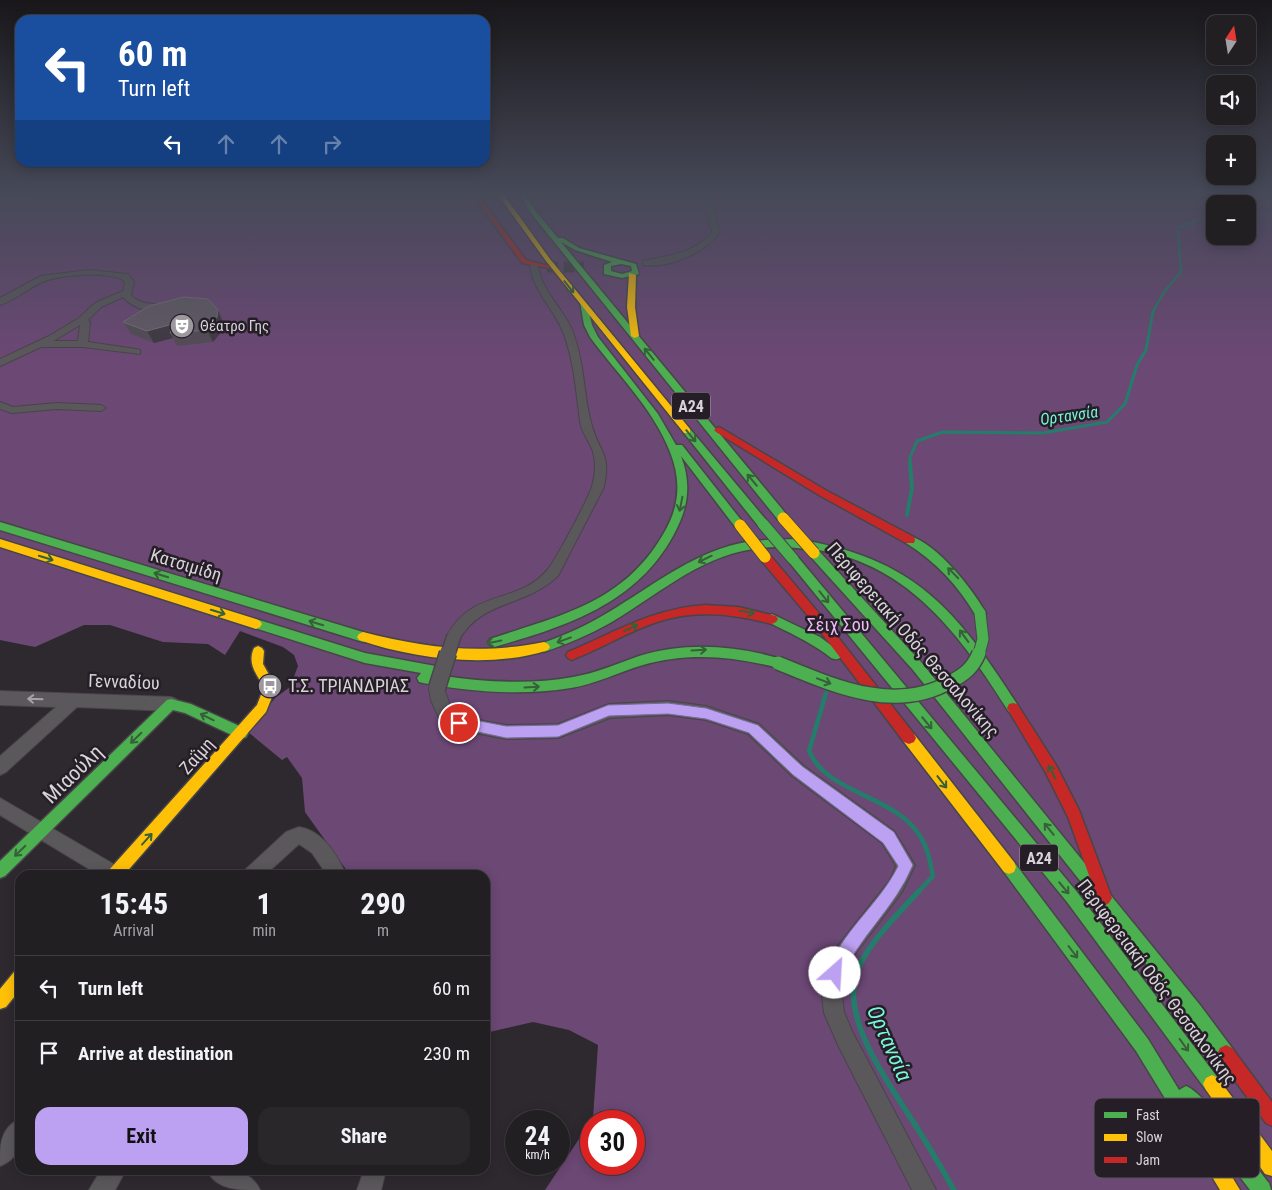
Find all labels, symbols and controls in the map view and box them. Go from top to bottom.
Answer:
north arrow [1206,15,1256,65]
map controls [1206,15,1256,245]
text: 60 m [118,34,187,75]
icon: left [35,35,100,100]
button: sound [1206,75,1256,125]
text: Turn left [118,76,190,101]
icon: left [159,130,187,158]
icon: ahead [212,130,240,158]
icon: ahead [265,130,293,158]
icon: right [318,130,346,158]
button: + [1206,135,1256,185]
button: − [1206,195,1256,245]
one-way arrow [564,280,575,293]
theatre icon: Θέατρο Γης [169,313,195,339]
place label: Θέατρο Γης [200,317,269,335]
one-way arrow [644,348,655,361]
road number: Α24 [672,392,710,420]
water label: Ορτανσία [1039,402,1099,429]
one-way arrow [686,429,697,442]
one-way arrow [747,474,758,487]
one-way arrow [676,495,686,511]
street label: Περιφερειακή Οδός Θεσσαλονίκης [823,538,1004,742]
street label: Κατσιμίδη [148,544,224,585]
one-way arrow [38,553,54,563]
one-way arrow [698,555,713,564]
one-way arrow [947,567,959,579]
one-way arrow [153,570,169,580]
one-way arrow [819,590,830,603]
one-way arrow [210,607,226,617]
one-way arrow [738,608,754,618]
park label: Σέιχ Σου [807,614,869,635]
one-way arrow [309,617,325,627]
one-way arrow [623,623,638,632]
one-way arrow [959,629,969,643]
one-way arrow [557,636,573,645]
one-way arrow [486,638,502,647]
one-way arrow [691,645,707,654]
street label: Γενναδίου [88,670,160,693]
bus stop icon: Τ.Σ. ΤΡΙΑΝΔΡΙΑΣ [257,673,283,699]
place label: Τ.Σ. ΤΡΙΑΝΔΡΙΑΣ [288,675,409,696]
one-way arrow [815,677,831,686]
one-way arrow [523,682,539,691]
one-way arrow [27,694,44,704]
pin [438,702,480,744]
icon: arrive [445,709,473,737]
one-way arrow [200,712,215,721]
one-way arrow [922,716,933,729]
one-way arrow [130,732,143,744]
street label: Ζαΐμη [175,733,218,778]
street label: Μιαούλη [38,740,108,808]
one-way arrow [1047,765,1056,780]
one-way arrow [936,775,947,788]
one-way arrow [1044,823,1055,836]
one-way arrow [141,832,153,845]
road number: Α24 [1020,844,1058,871]
one-way arrow [14,845,26,857]
street label: Περιφερειακή Οδός Θεσσαλονίκης [1073,875,1242,1089]
one-way arrow [1059,881,1070,894]
text: 15:45 [99,886,168,921]
text: 1 [257,886,272,921]
text: 290 [360,886,406,921]
text: Arrival [113,921,154,940]
text: min [252,921,276,940]
text: m [377,921,389,940]
one-way arrow [1068,945,1078,959]
position arrow [808,946,860,998]
icon: left [35,974,63,1002]
text: Turn left [78,977,143,1000]
text: 60 m [433,977,470,1000]
water label: Ορτανσία [862,1002,917,1085]
one-way arrow [1179,1038,1189,1052]
icon: arrive [35,1039,63,1067]
text: Arrive at destination [78,1042,233,1065]
text: 230 m [423,1042,470,1065]
legend [1094,1098,1260,1178]
button: Exit [35,1107,248,1165]
button: Share [258,1107,470,1165]
text: Fast [1136,1107,1160,1123]
speed limit sign: 30 [580,1110,645,1175]
text: 24 [525,1122,550,1151]
text: Slow [1136,1129,1163,1145]
text: km/h [525,1148,550,1162]
text: Jam [1136,1152,1160,1168]

